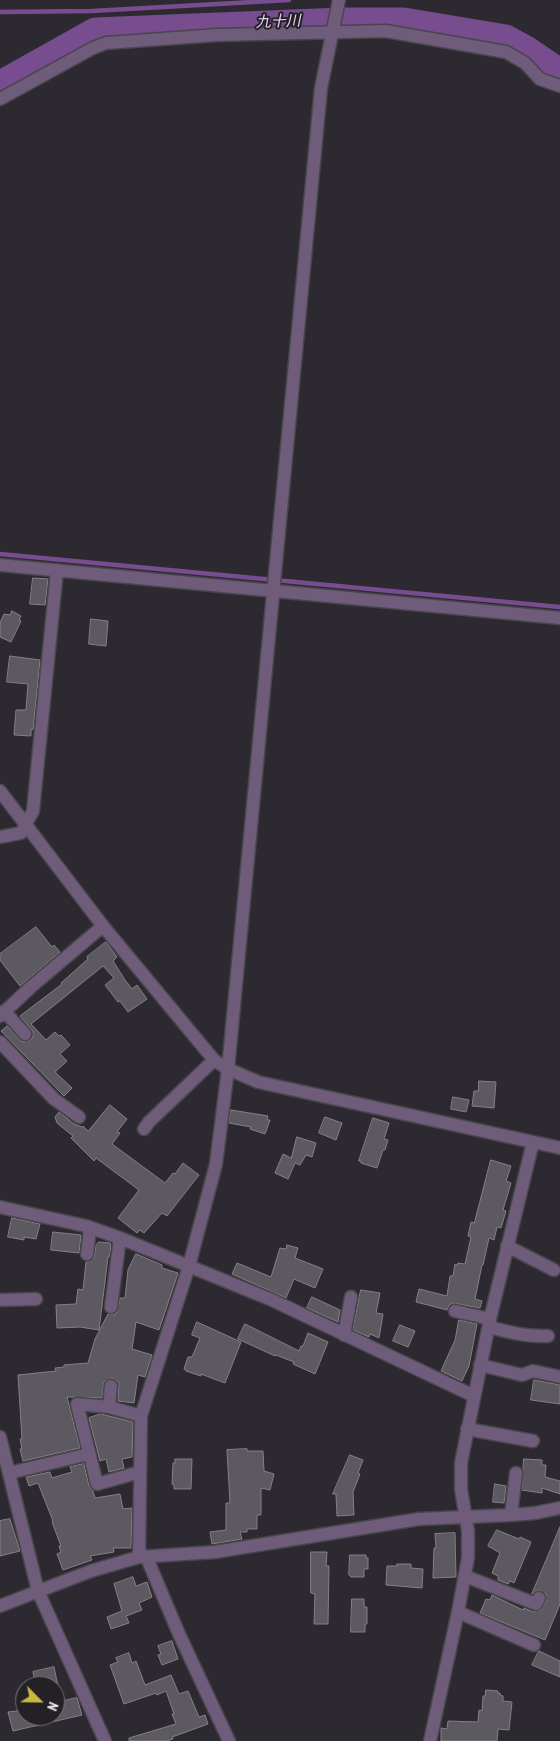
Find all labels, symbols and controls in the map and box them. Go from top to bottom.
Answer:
water label: 九十川 [255,12,301,32]
north arrow [15,1676,65,1726]
text: N [43,1699,63,1713]

